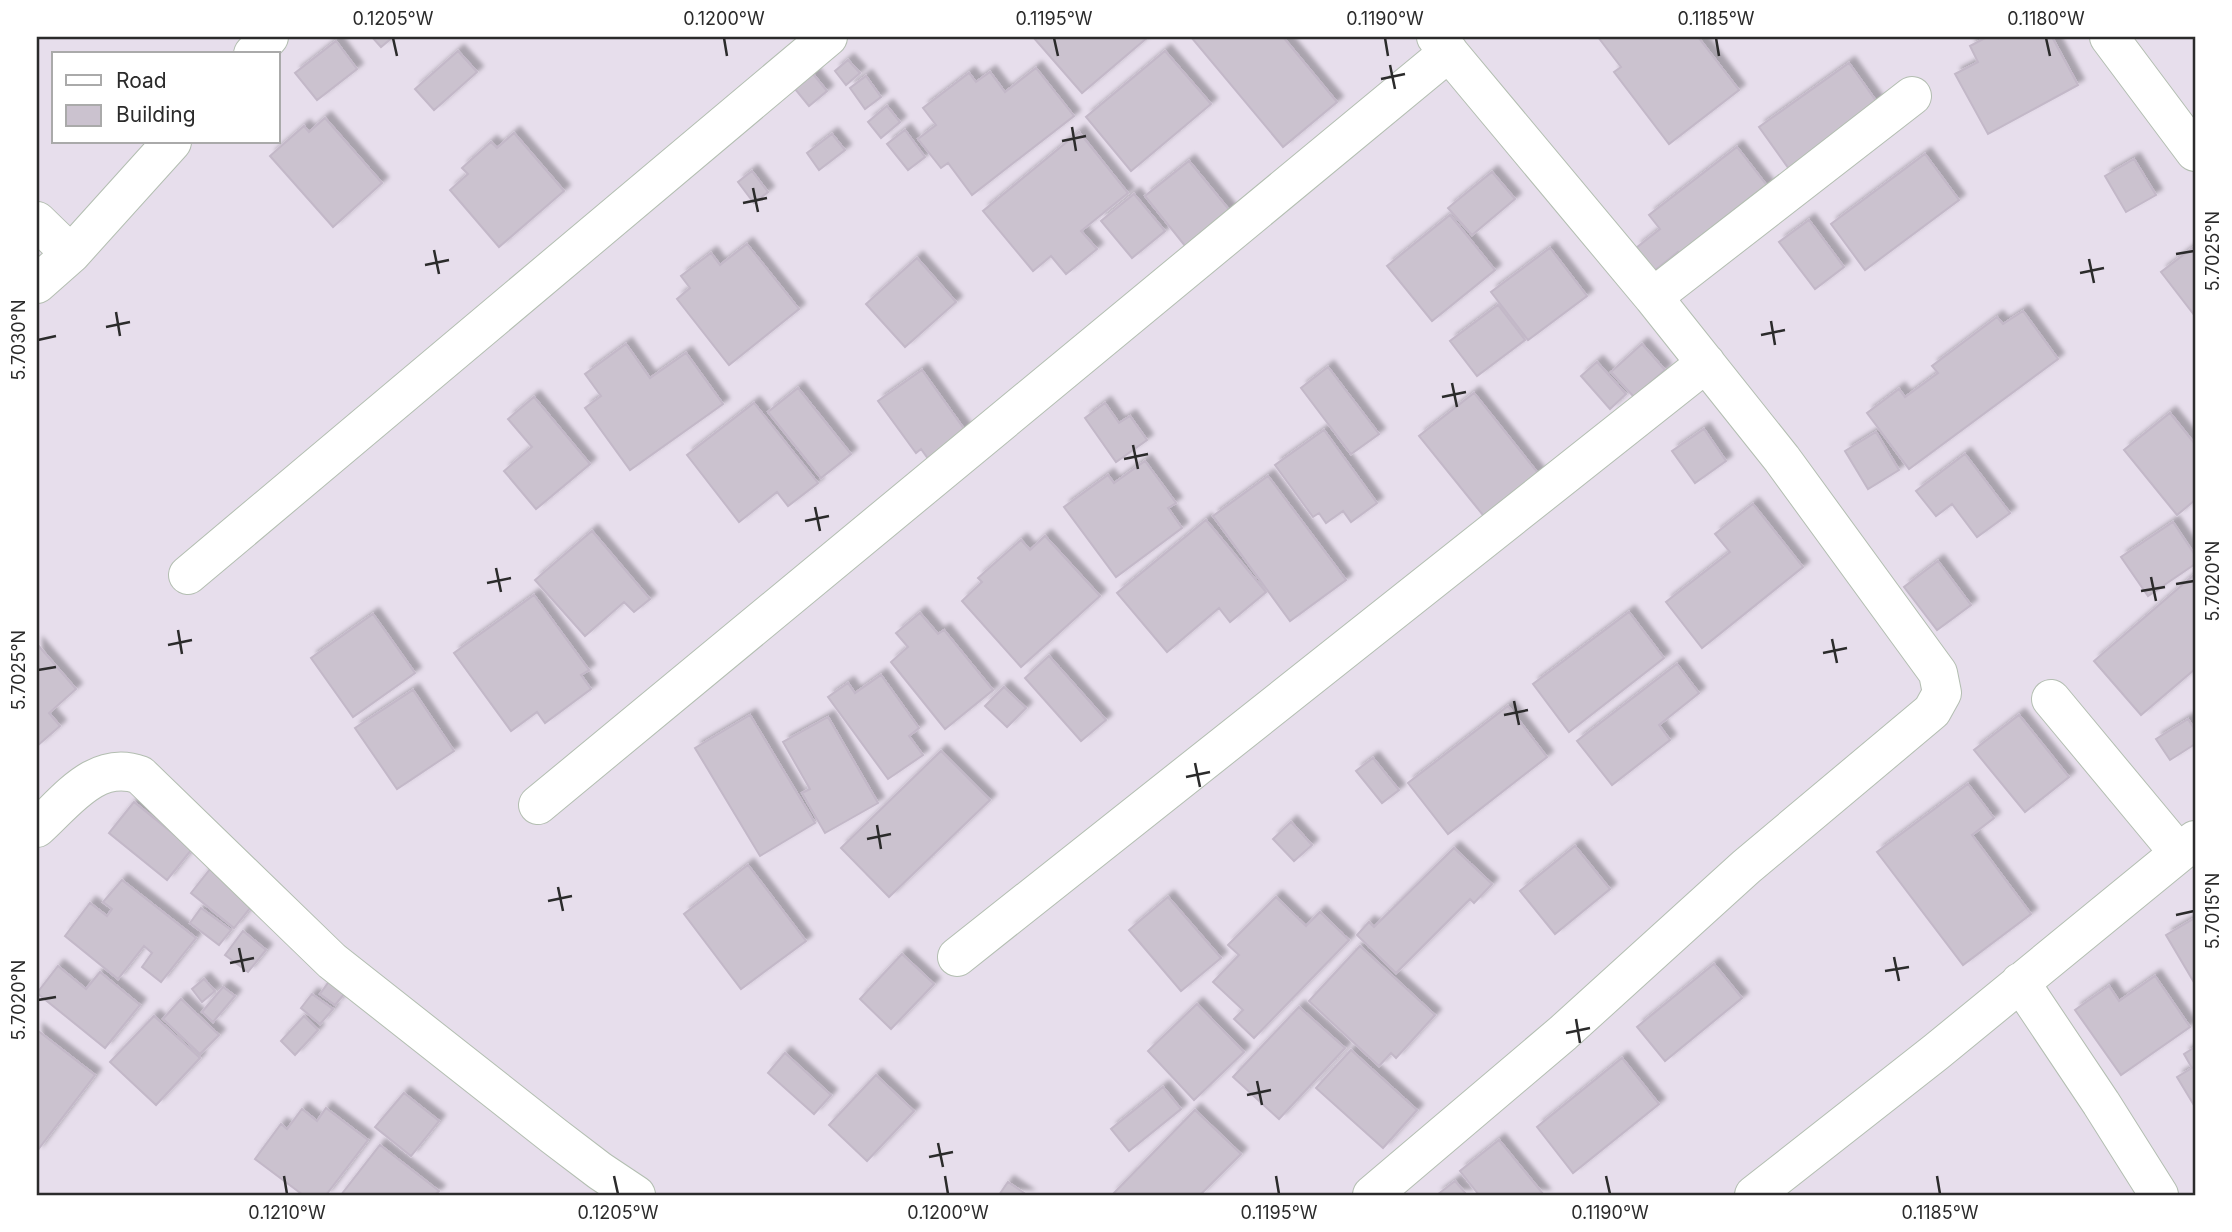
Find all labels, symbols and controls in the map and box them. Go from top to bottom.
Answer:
text: 0.1205°W [352,8,434,29]
text: 0.1200°W [683,8,765,29]
text: 0.1195°W [1015,8,1093,29]
text: 0.1190°W [1346,8,1424,29]
text: 0.1185°W [1677,8,1755,29]
text: 0.1180°W [2007,8,2085,29]
legend [52,52,280,144]
text: Road [116,68,167,93]
text: Building [116,102,196,127]
text: 5.7025°N [2202,211,2223,291]
text: 5.7030°N [8,300,29,380]
text: 5.7020°N [2202,541,2223,621]
text: 5.7025°N [8,630,29,710]
text: 5.7015°N [2202,873,2223,949]
text: 5.7020°N [8,960,29,1040]
text: 0.1210°W [248,1202,326,1223]
text: 0.1205°W [577,1202,659,1223]
text: 0.1200°W [907,1202,989,1223]
text: 0.1195°W [1240,1202,1318,1223]
text: 0.1190°W [1571,1202,1649,1223]
text: 0.1185°W [1901,1202,1979,1223]

